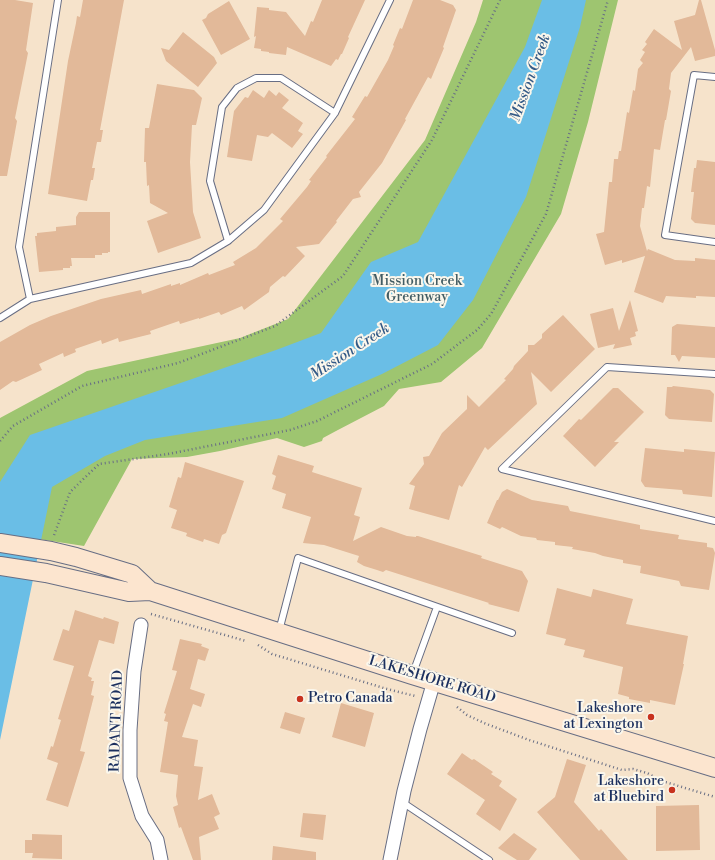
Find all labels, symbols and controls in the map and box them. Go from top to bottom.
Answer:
water label: Mission Creek [507,32,555,124]
park label: Mission Creek Greenway [372,274,462,306]
water label: Mission Creek [307,320,393,384]
street label: LAKESHORE ROAD [366,653,498,707]
street label: RADANT ROAD [107,670,127,772]
place label: Petro Canada [308,691,393,707]
marker: Petro Canada [295,694,305,704]
place label: Lakeshore at Lexington [563,701,643,734]
marker: Lakeshore at Lexington [646,712,656,722]
place label: Lakeshore at Bluebird [594,774,664,806]
marker: Lakeshore at Bluebird [667,785,677,795]

